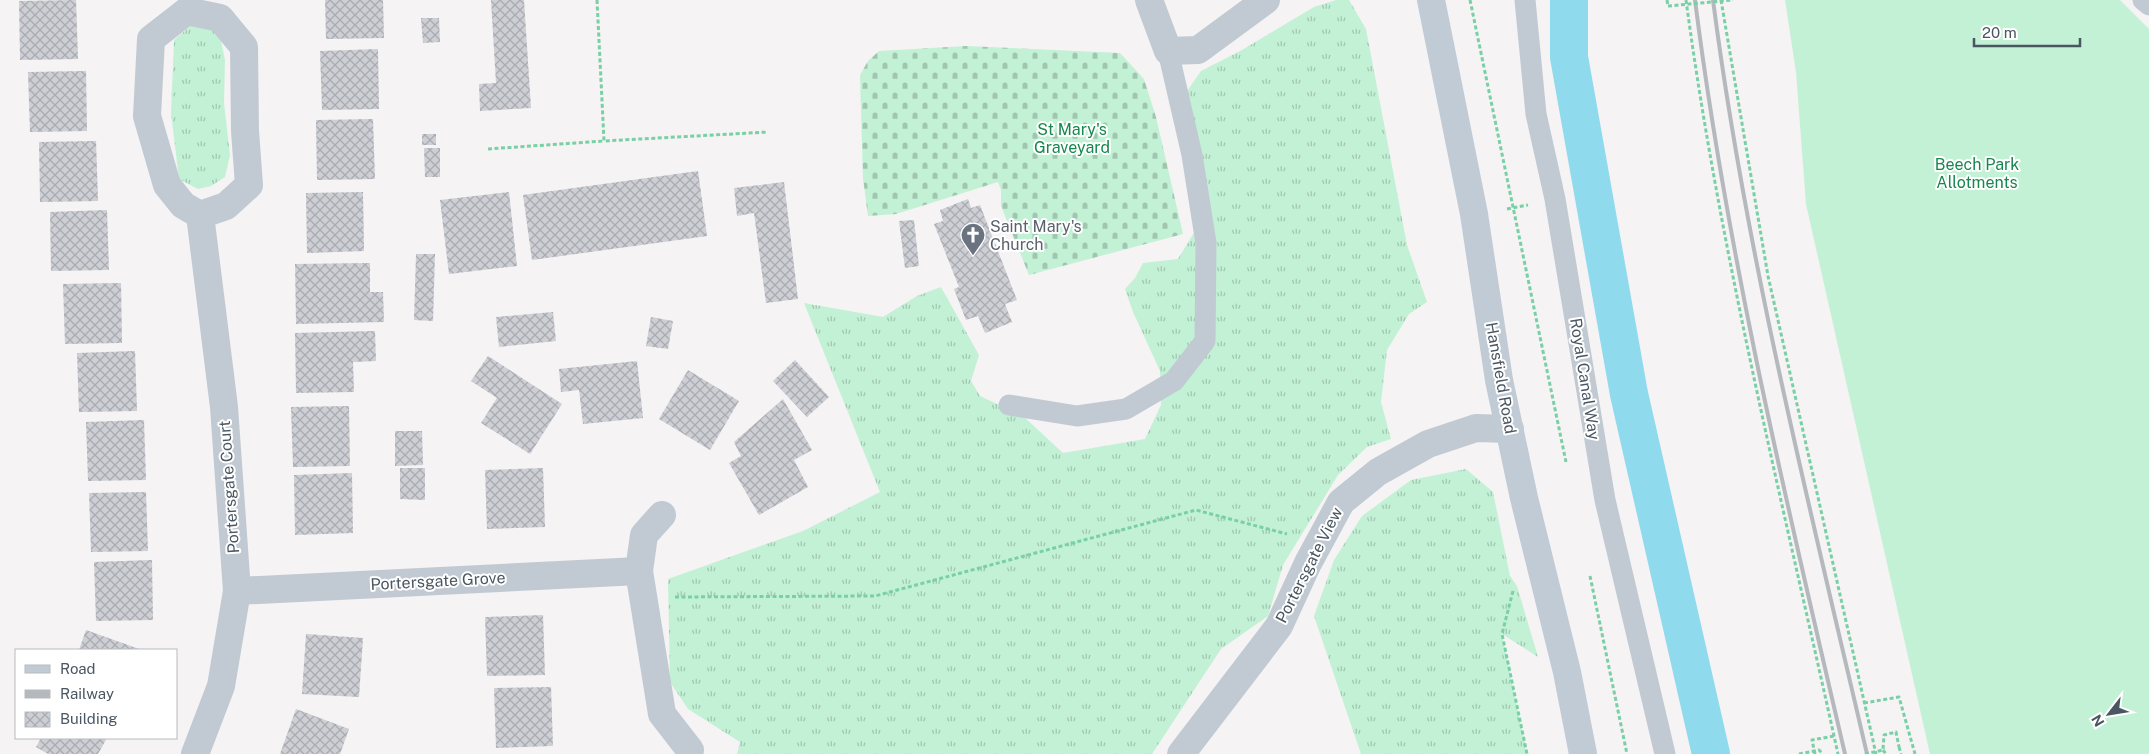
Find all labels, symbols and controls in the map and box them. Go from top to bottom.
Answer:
scale bar [1974,15,2080,47]
text: 20 m [1982,24,2017,41]
park label: St Mary's Graveyard [1034,120,1110,157]
park label: Beech Park Allotments [1935,155,2019,192]
place label: Saint Mary's Church [990,217,1082,254]
church icon: Saint Mary's Church [960,222,986,256]
street label: Royal Canal Way [1566,317,1604,442]
street label: Hansfield Road [1482,321,1520,435]
street label: Portersgate Court [215,420,243,554]
street label: Portersgate View [1272,504,1347,626]
street label: Portersgate Grove [370,568,506,594]
legend [15,649,178,739]
text: Road [60,660,96,677]
text: Railway [60,685,114,702]
north arrow [2084,689,2134,739]
text: Building [60,710,118,727]
text: N [2088,712,2108,730]

